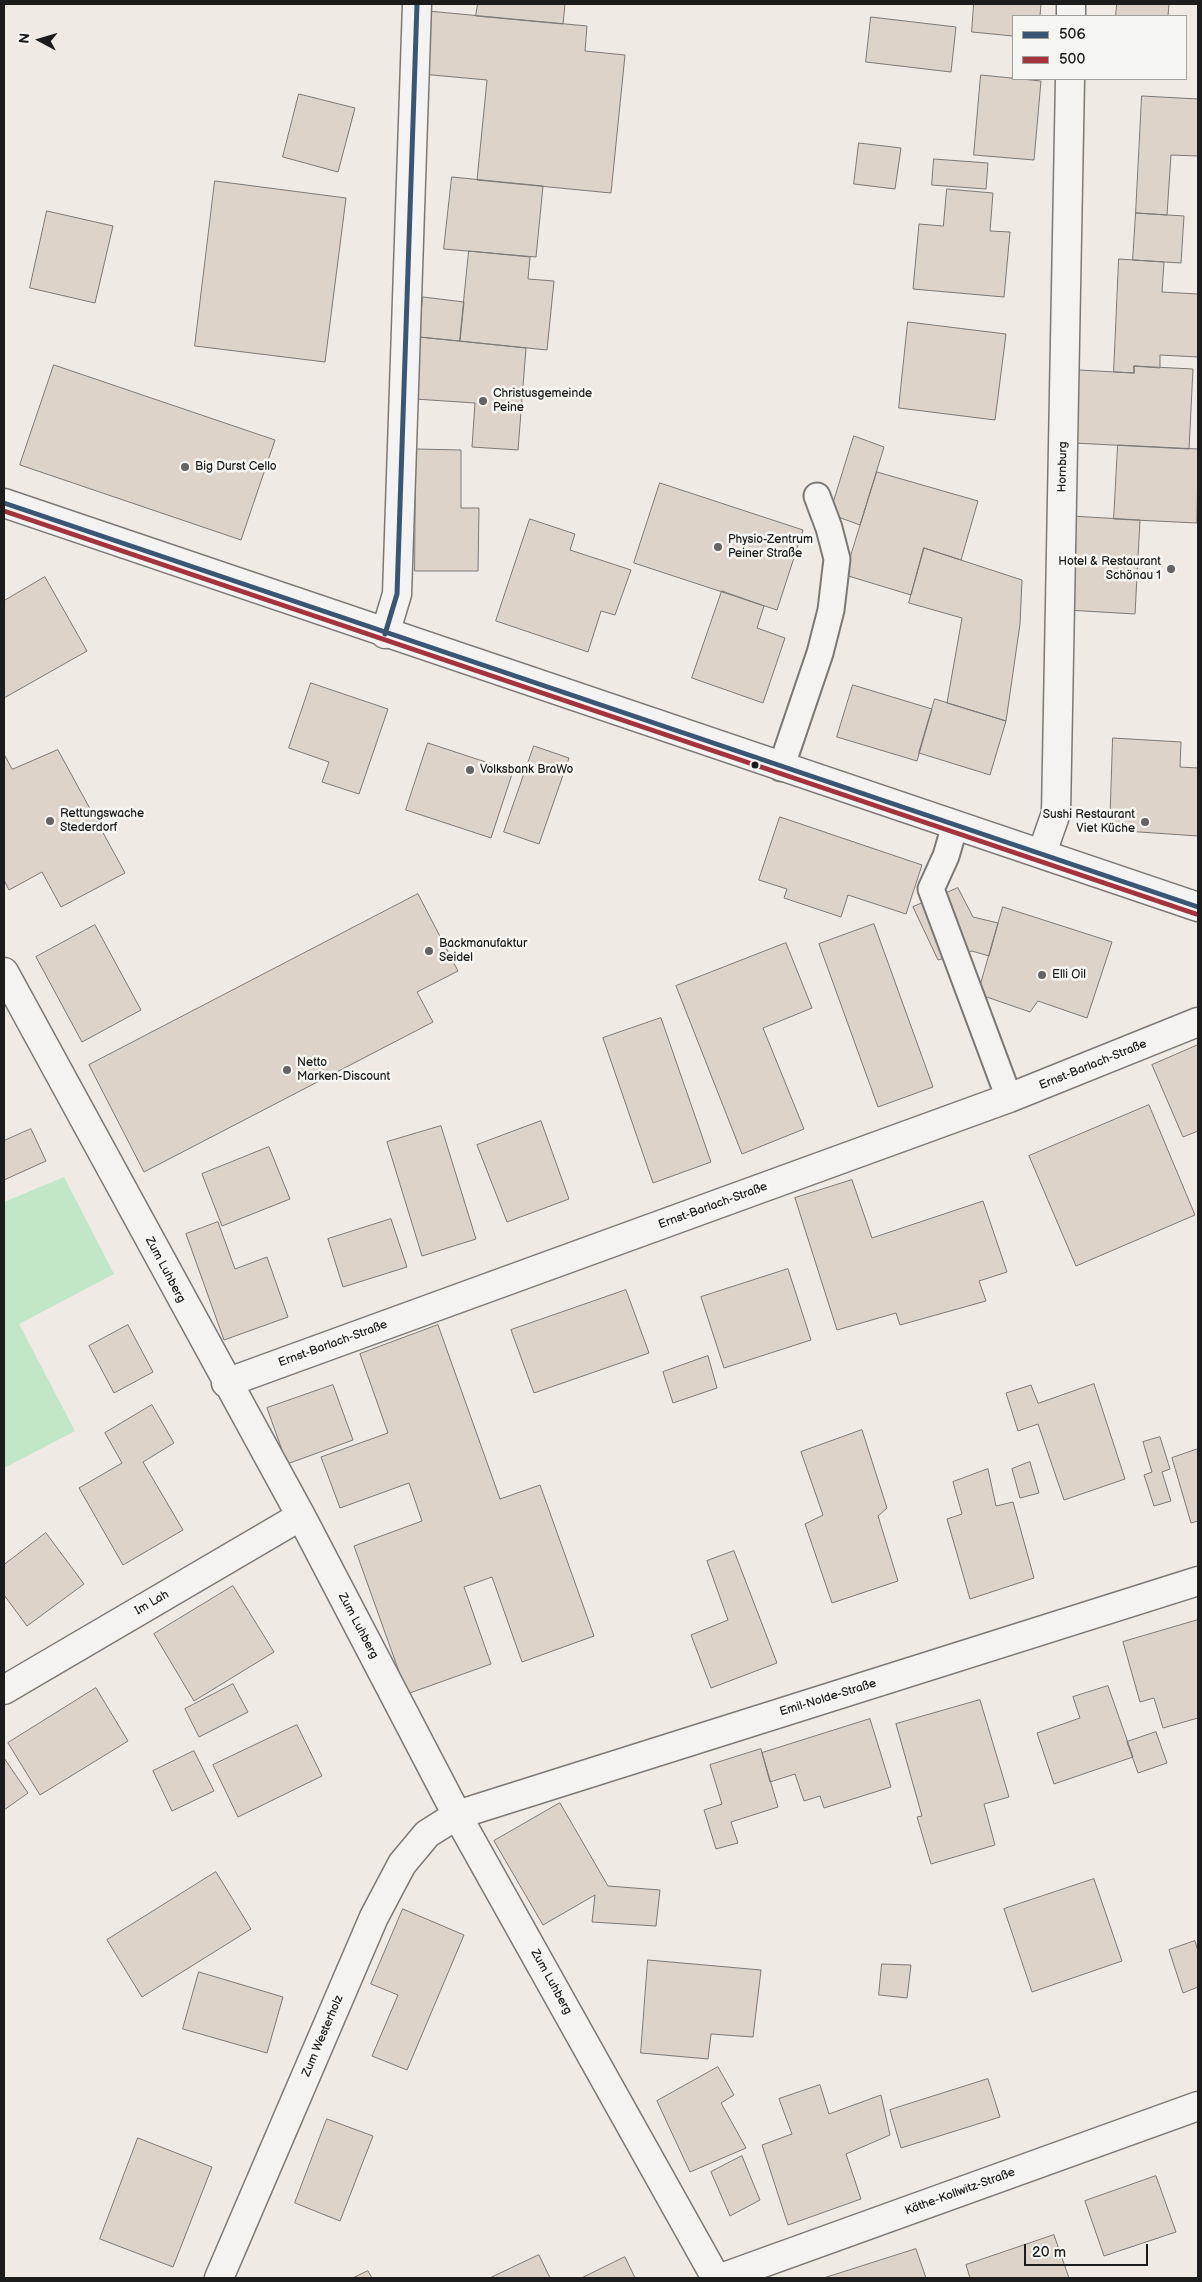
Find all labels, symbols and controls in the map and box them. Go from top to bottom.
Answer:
north arrow [15,15,65,65]
legend [1012,15,1187,80]
text: 506 [1059,25,1086,44]
text: N [16,32,34,45]
text: 500 [1059,50,1085,69]
place label: Christusgemeinde Peine [493,387,592,415]
marker: Christusgemeinde Peine [477,395,489,407]
street label: Hornburg [1055,441,1071,493]
place label: Big Durst Cello [195,460,277,474]
marker: Big Durst Cello [179,461,191,473]
place label: Physio-Zentrum Peiner Straße [728,533,813,561]
marker: Physio-Zentrum Peiner Straße [712,541,724,553]
place label: Hotel & Restaurant Schönau 1 [1058,555,1161,583]
marker: Hotel & Restaurant Schönau 1 [1165,563,1177,575]
unlabelled marker [750,760,760,770]
place label: Volksbank BraWo [480,763,573,777]
marker: Volksbank BraWo [464,764,476,776]
place label: Rettungswache Stederdorf [60,807,144,835]
place label: Sushi Restaurant Viet Küche [1043,808,1135,836]
marker: Rettungswache Stederdorf [44,815,56,827]
marker: Sushi Restaurant Viet Küche [1139,816,1151,828]
place label: Backmanufaktur Seidel [439,937,527,965]
marker: Backmanufaktur Seidel [423,945,435,957]
place label: Elli Oil [1052,968,1086,982]
marker: Elli Oil [1036,969,1048,981]
street label: Ernst-Barlach-Straße [1037,1037,1149,1093]
place label: Netto Marken-Discount [297,1056,390,1084]
marker: Netto Marken-Discount [281,1064,293,1076]
street label: Ernst-Barlach-Straße [657,1180,769,1232]
street label: Zum Luhberg [142,1235,188,1305]
street label: Ernst-Barlach-Straße [277,1318,389,1370]
street label: Im Lah [132,1588,172,1618]
street label: Zum Luhberg [335,1591,381,1661]
street label: Emil-Nolde-Straße [778,1676,878,1720]
street label: Zum Luhberg [527,1947,575,2017]
street label: Zum Westerholz [299,1993,347,2079]
street label: Käthe-Kollwitz-Straße [903,2165,1017,2219]
scale bar [1027,2234,1151,2266]
text: 20 m [1032,2243,1066,2262]

